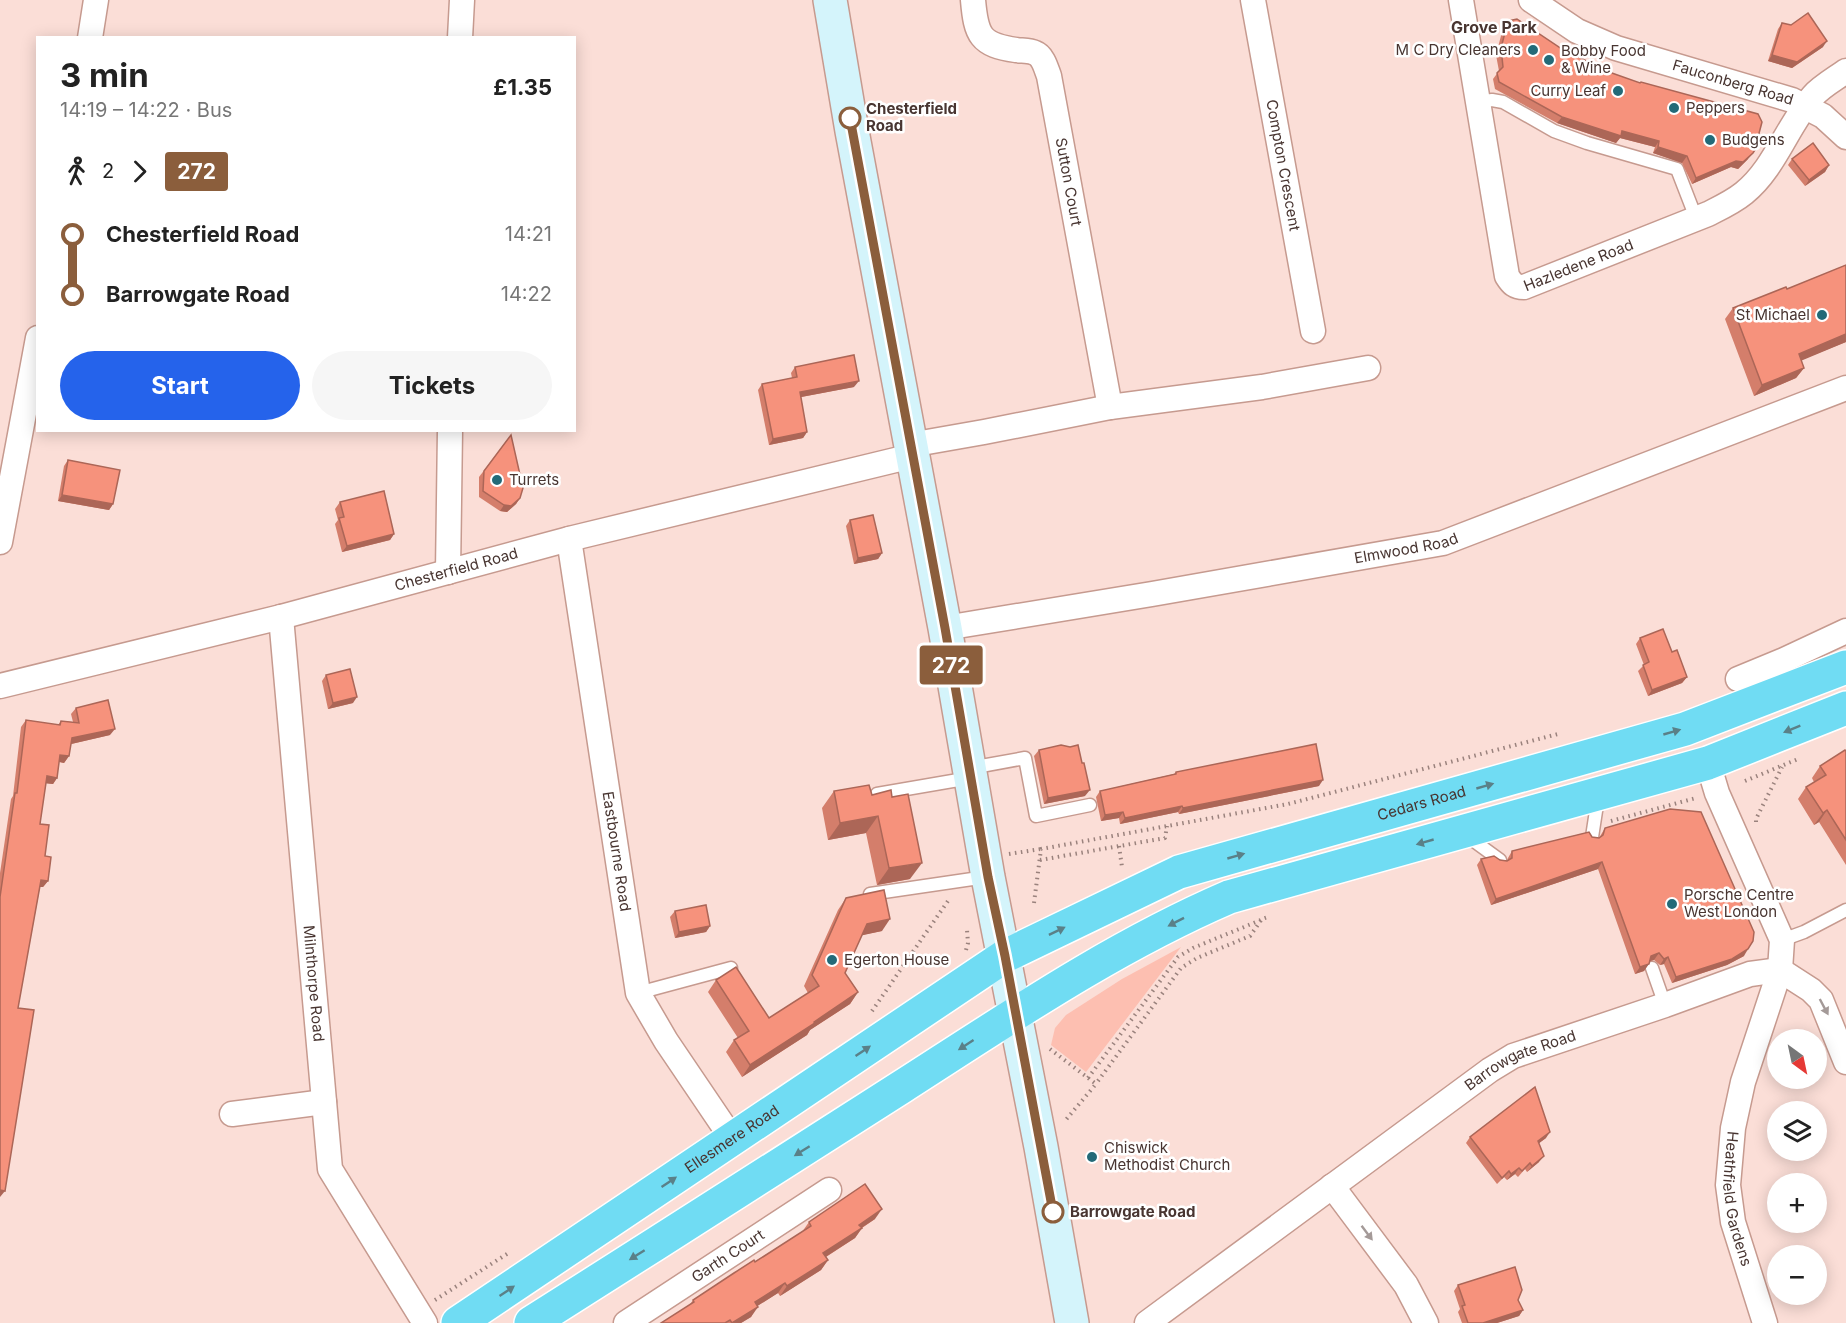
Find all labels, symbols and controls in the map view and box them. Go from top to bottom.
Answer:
district label: Grove Park [1451,17,1538,37]
place label: M C Dry Cleaners [1396,40,1521,59]
place label: Bobby Food & Wine [1561,41,1646,77]
marker: M C Dry Cleaners [1526,43,1540,57]
marker: Bobby Food & Wine [1542,53,1556,67]
text: 3 min [60,55,149,95]
street label: Fauconberg Road [1670,55,1796,109]
text: £1.35 [493,74,552,100]
place label: Curry Leaf [1530,81,1606,100]
marker: Curry Leaf [1611,84,1625,98]
text: 14:19 – 14:22 · Bus [60,98,232,122]
street label: Compton Crescent [1262,98,1305,233]
place label: Peppers [1686,98,1745,117]
place label: Chesterfield Road [866,99,957,135]
marker: Peppers [1667,101,1681,115]
marker: Chesterfield Road [839,107,861,129]
place label: Budgens [1722,130,1785,149]
marker: Budgens [1703,133,1717,147]
street label: Sutton Court [1052,136,1086,228]
icon: walk [60,155,93,188]
icon: forward [123,155,156,188]
text: 2 [102,159,114,183]
text: 272 [177,159,216,184]
text: Chesterfield Road [106,221,299,247]
text: 14:21 [505,222,552,246]
street label: Hazledene Road [1521,235,1636,295]
text: Barrowgate Road [106,281,290,307]
text: 14:22 [501,282,552,306]
place label: St Michael [1736,305,1810,324]
marker: St Michael [1815,308,1829,322]
button: Start [60,351,300,420]
button: Tickets [312,351,552,420]
place label: Turrets [509,470,559,489]
marker: Turrets [490,473,504,487]
street label: Elmwood Road [1353,528,1461,567]
street label: Chesterfield Road [392,543,520,595]
line badge: 272 [916,646,986,684]
text: 272 [932,653,970,678]
one-way arrow [1782,724,1800,734]
one-way arrow [1663,727,1681,737]
one-way arrow [1476,780,1494,790]
street label: Cedars Road [1375,781,1468,825]
street label: Eastbourne Road [598,790,635,913]
one-way arrow [1416,838,1434,847]
one-way arrow [1228,851,1246,860]
place label: Porsche Centre West London [1684,885,1794,921]
marker: Porsche Centre West London [1665,897,1679,911]
one-way arrow [1167,916,1185,926]
street label: Milnthorpe Road [299,925,329,1043]
one-way arrow [1049,926,1066,935]
place label: Egerton House [844,950,949,969]
marker: Egerton House [825,953,839,967]
one-way arrow [1819,999,1829,1016]
street label: Barrowgate Road [1461,1026,1578,1095]
north arrow [1767,1029,1827,1089]
map controls [1767,1029,1827,1305]
one-way arrow [958,1040,974,1051]
one-way arrow [854,1045,870,1057]
street label: Ellesmere Road [681,1100,782,1177]
button: layers [1767,1101,1827,1161]
street label: Heathfield Gardens [1719,1131,1756,1268]
place label: Chiswick Methodist Church [1104,1138,1230,1174]
one-way arrow [794,1145,810,1156]
marker: Chiswick Methodist Church [1085,1150,1099,1164]
button: + [1767,1173,1827,1233]
one-way arrow [661,1177,678,1188]
marker: Barrowgate Road [1042,1201,1064,1223]
place label: Barrowgate Road [1070,1202,1195,1221]
one-way arrow [1361,1224,1373,1240]
street label: Garth Court [688,1225,768,1286]
button: − [1767,1245,1827,1305]
one-way arrow [629,1250,646,1261]
one-way arrow [499,1285,515,1296]

